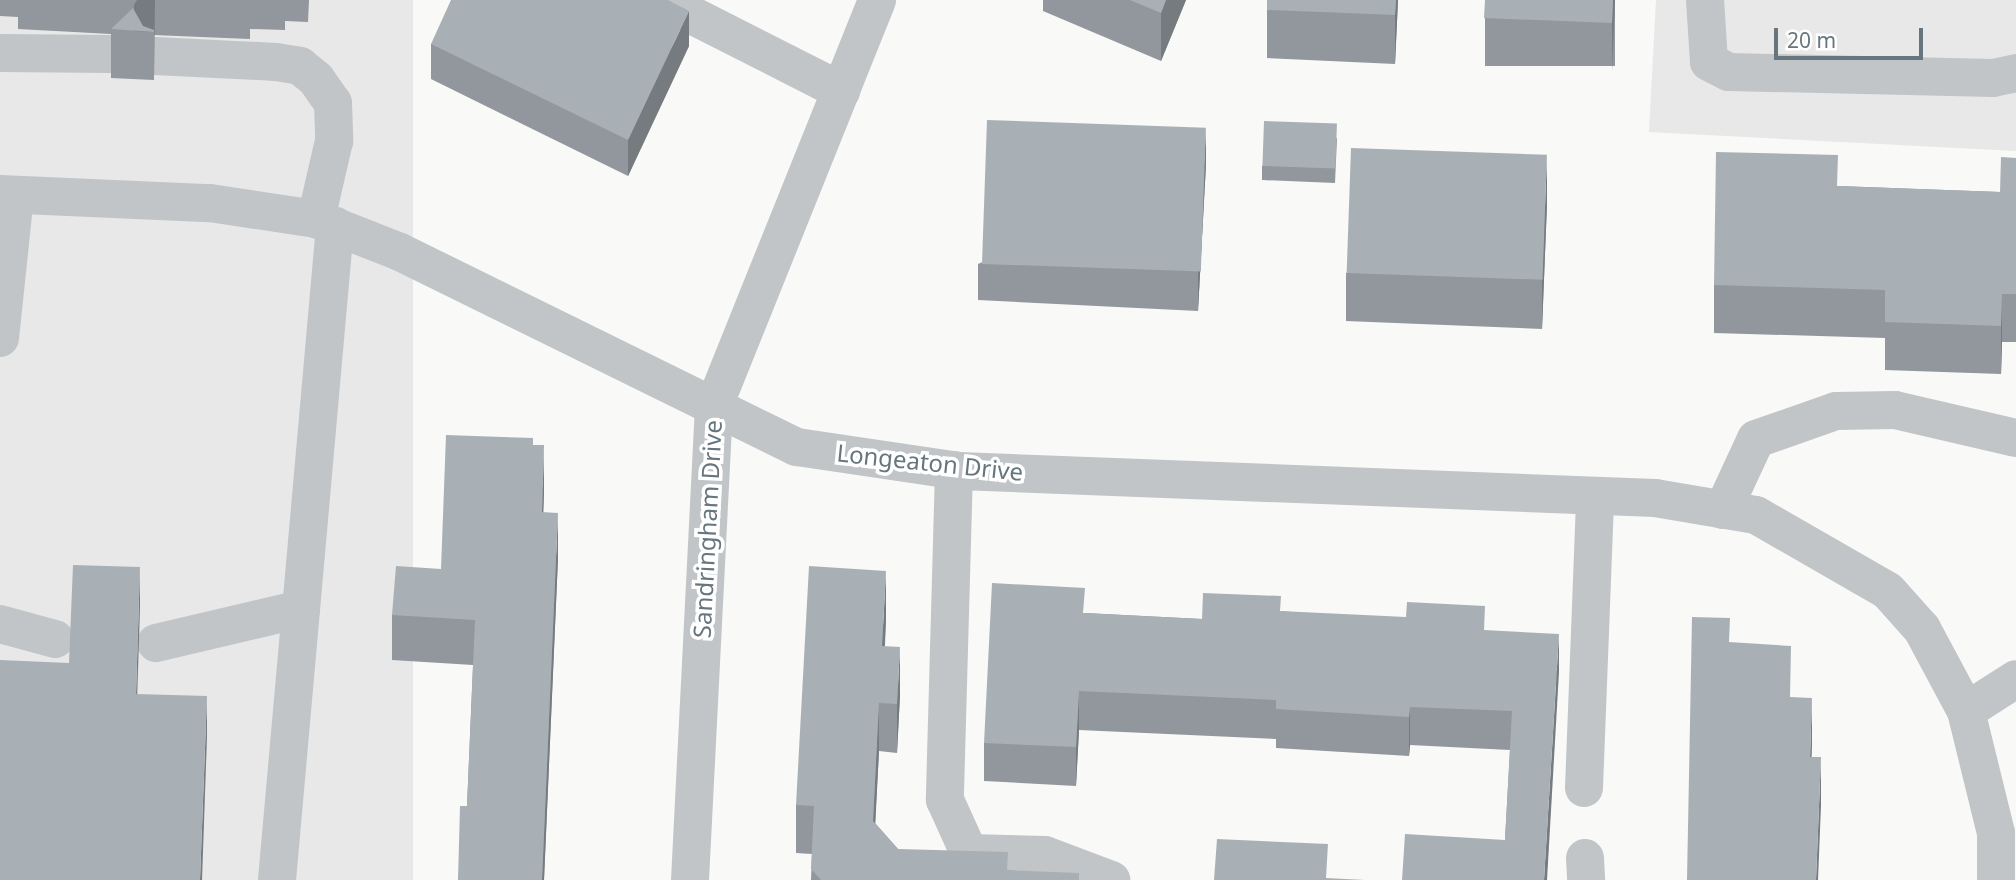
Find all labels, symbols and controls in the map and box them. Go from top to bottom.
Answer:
scale bar [1778,14,1927,58]
text: 20 m [1787,26,1836,54]
street label: Sandringham Drive [687,419,727,639]
street label: Longeaton Drive [835,438,1025,486]

